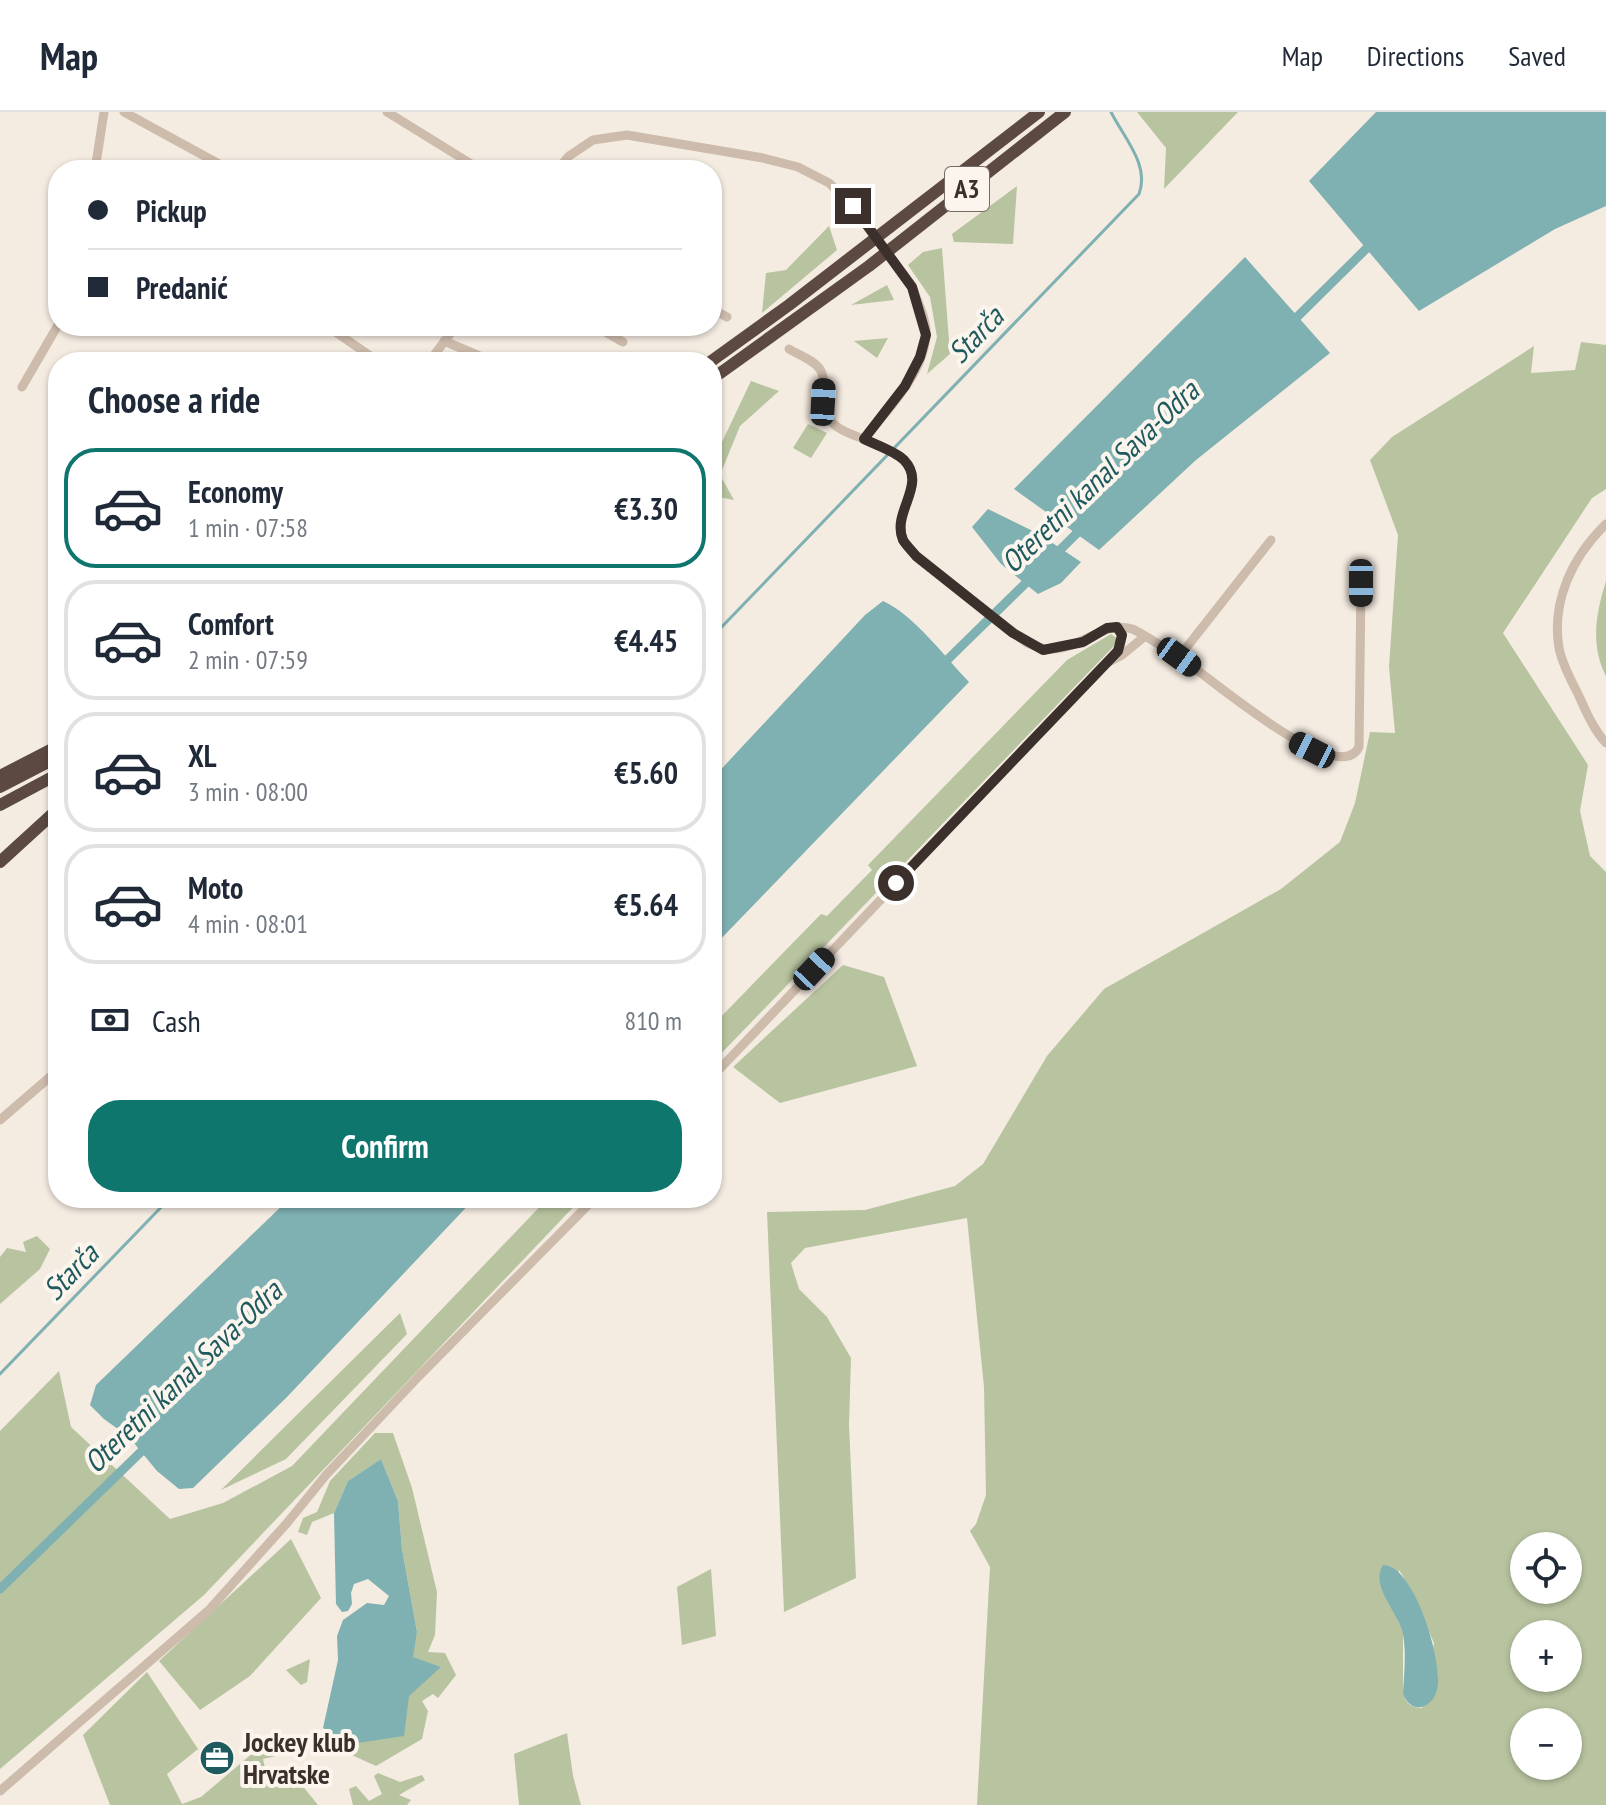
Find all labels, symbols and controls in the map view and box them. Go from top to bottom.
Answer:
text: Map [40,31,98,80]
text: Map [1282,37,1323,74]
text: Directions [1367,37,1464,74]
text: Saved [1508,37,1566,74]
road number: A3 [945,167,989,211]
route end [835,188,871,224]
text: Pickup [136,191,207,230]
text: Predanić [136,268,228,307]
water label: Starča [939,296,1013,371]
water label: Oteretni kanal Sava-Odra [992,370,1208,581]
text: Choose a ride [88,376,260,423]
car [810,377,836,427]
icon: car [92,472,164,544]
text: Economy [188,472,283,511]
text: €3.30 [614,489,678,528]
text: 1 min · 07:58 [188,511,308,544]
car [1349,559,1373,607]
icon: car [92,604,164,676]
text: Comfort [188,604,274,643]
text: €4.45 [614,621,678,660]
car [1153,633,1205,681]
text: 2 min · 07:59 [188,643,308,676]
car [1285,728,1339,772]
icon: car [92,736,164,808]
text: XL [188,736,217,775]
text: €5.60 [614,753,678,792]
text: 3 min · 08:00 [188,775,308,808]
route start [878,865,914,901]
icon: car [92,868,164,940]
text: Moto [188,868,243,907]
text: €5.64 [614,885,678,924]
text: 4 min · 08:01 [188,907,308,940]
car [789,943,839,995]
icon: cash [88,998,132,1042]
text: Cash [152,1001,201,1040]
text: 810 m [624,1004,682,1037]
button: Confirm [88,1100,682,1192]
water label: Starča [34,1233,108,1308]
water label: Oteretni kanal Sava-Odra [75,1270,291,1481]
map controls [1510,1532,1582,1780]
button: locate [1510,1532,1582,1604]
button: + [1510,1620,1582,1692]
button: − [1510,1708,1582,1780]
place label: Jockey klub Hrvatske [242,1723,356,1792]
office icon: Jockey klub Hrvatske [198,1739,236,1777]

